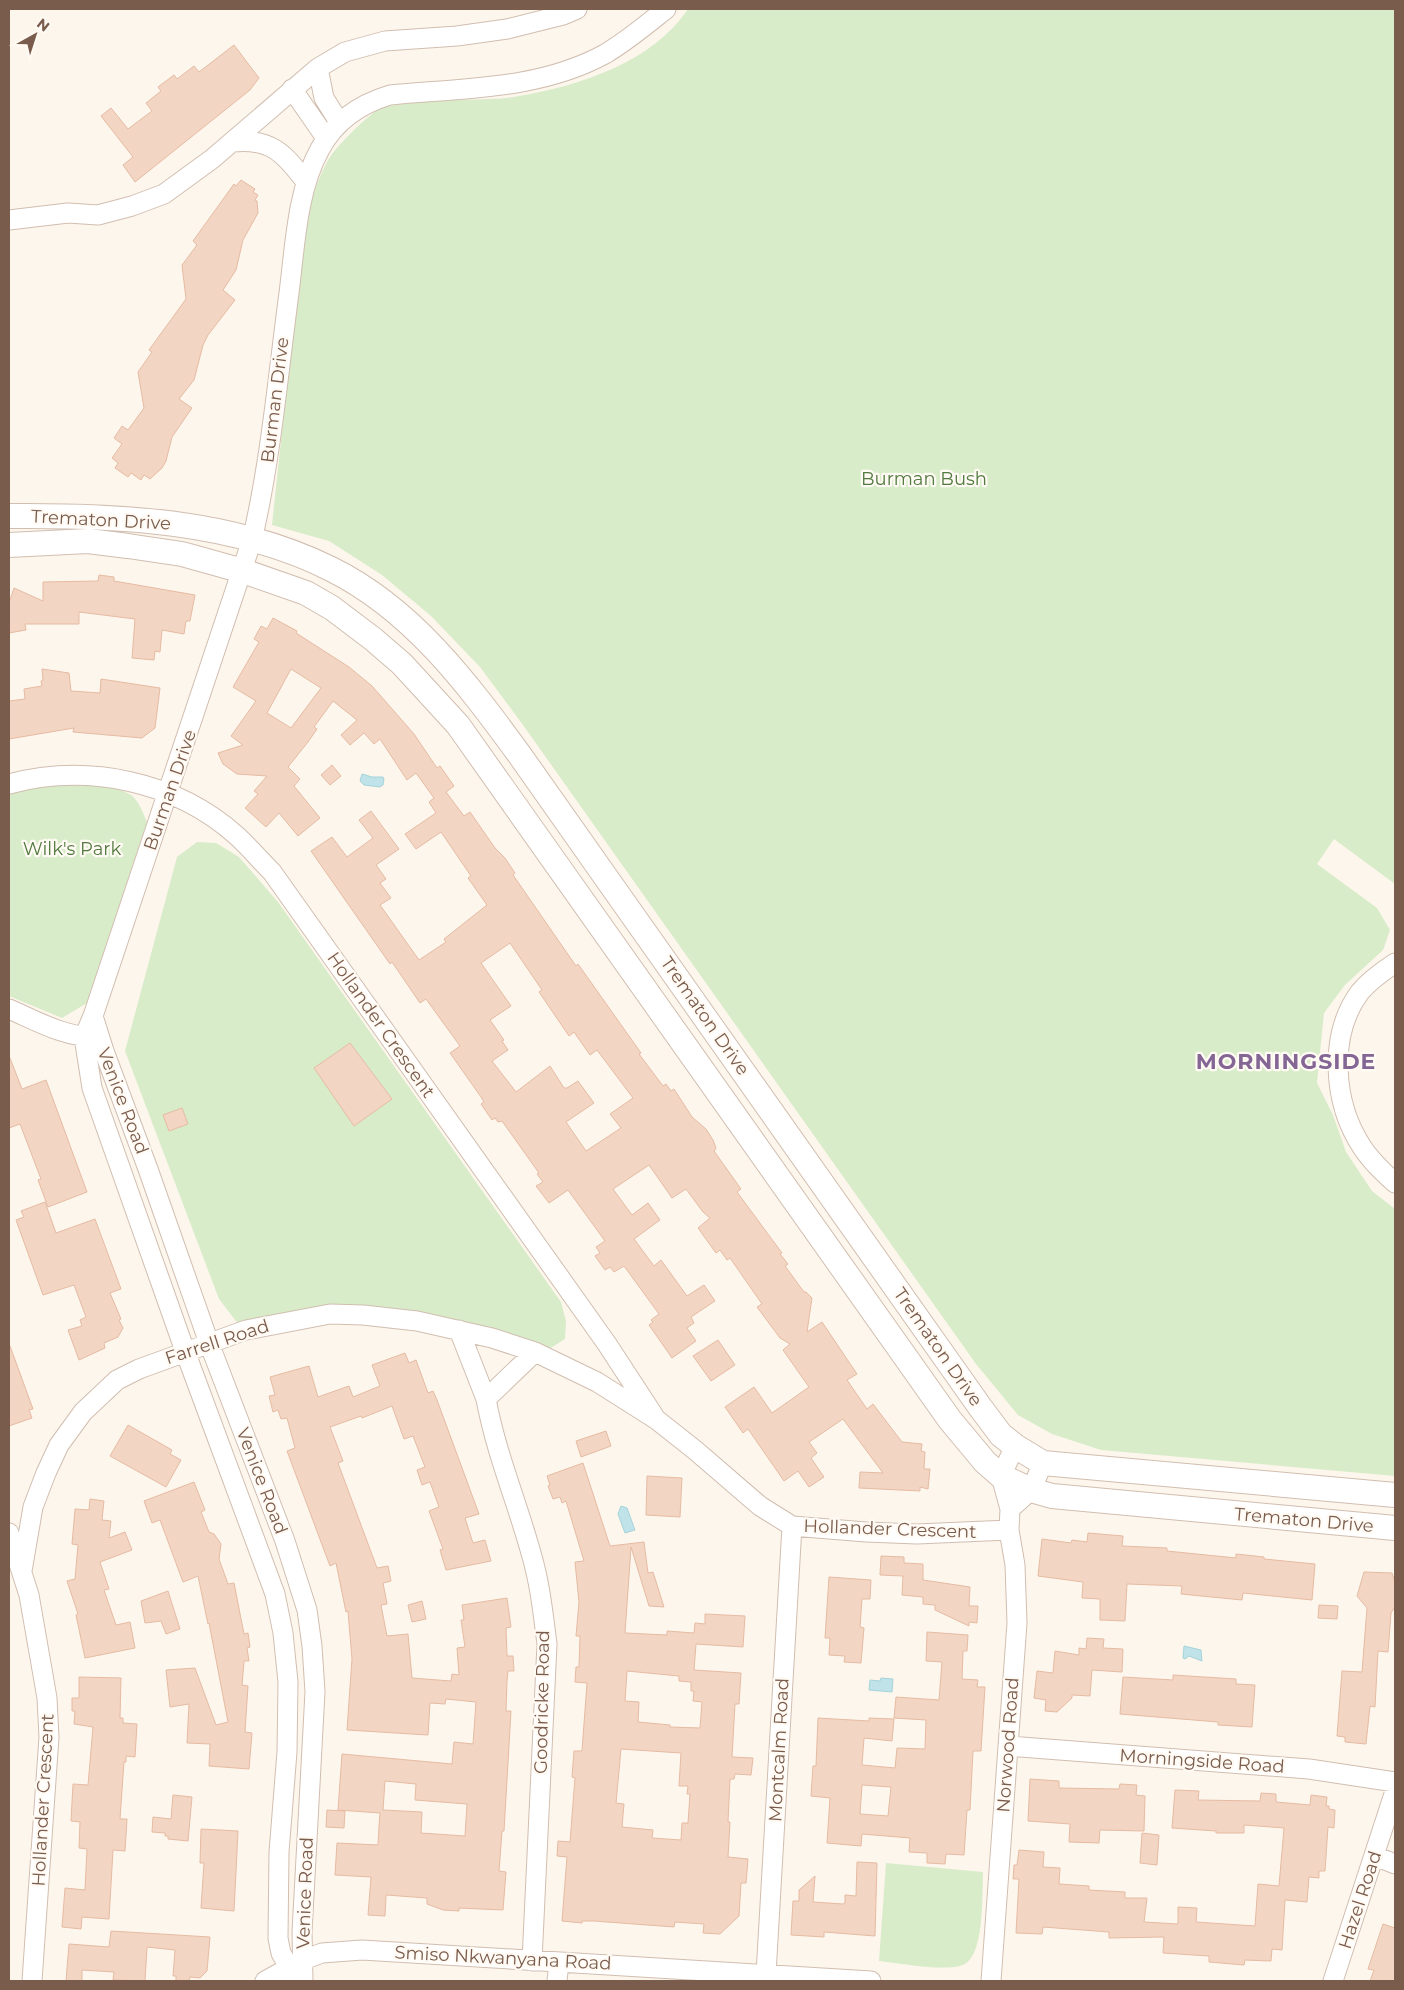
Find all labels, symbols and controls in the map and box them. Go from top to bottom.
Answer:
north arrow [10,10,60,60]
text: N [33,14,53,35]
street label: Burman Drive [256,336,294,464]
park label: Burman Bush [861,468,987,490]
street label: Trematon Drive [31,505,172,535]
street label: Burman Drive [139,726,201,853]
park label: Wilk's Park [23,838,121,860]
street label: Hollander Crescent [322,948,440,1102]
street label: Trematon Drive [656,952,754,1080]
street label: Venice Road [93,1045,153,1157]
district label: MORNINGSIDE [1196,1048,1376,1075]
street label: Trematon Drive [889,1283,987,1411]
street label: Farrell Road [162,1315,272,1369]
street label: Venice Road [232,1425,292,1537]
street label: Trematon Drive [1233,1503,1375,1537]
street label: Hollander Crescent [803,1515,977,1543]
street label: Goodricke Road [530,1630,554,1774]
street label: Montcalm Road [764,1677,794,1823]
street label: Norwood Road [992,1677,1024,1813]
street label: Hollander Crescent [27,1713,59,1887]
street label: Morningside Road [1119,1744,1285,1778]
street label: Venice Road [292,1837,318,1949]
street label: Hazel Road [1334,1848,1386,1952]
street label: Smiso Nkwanyana Road [394,1941,612,1975]

